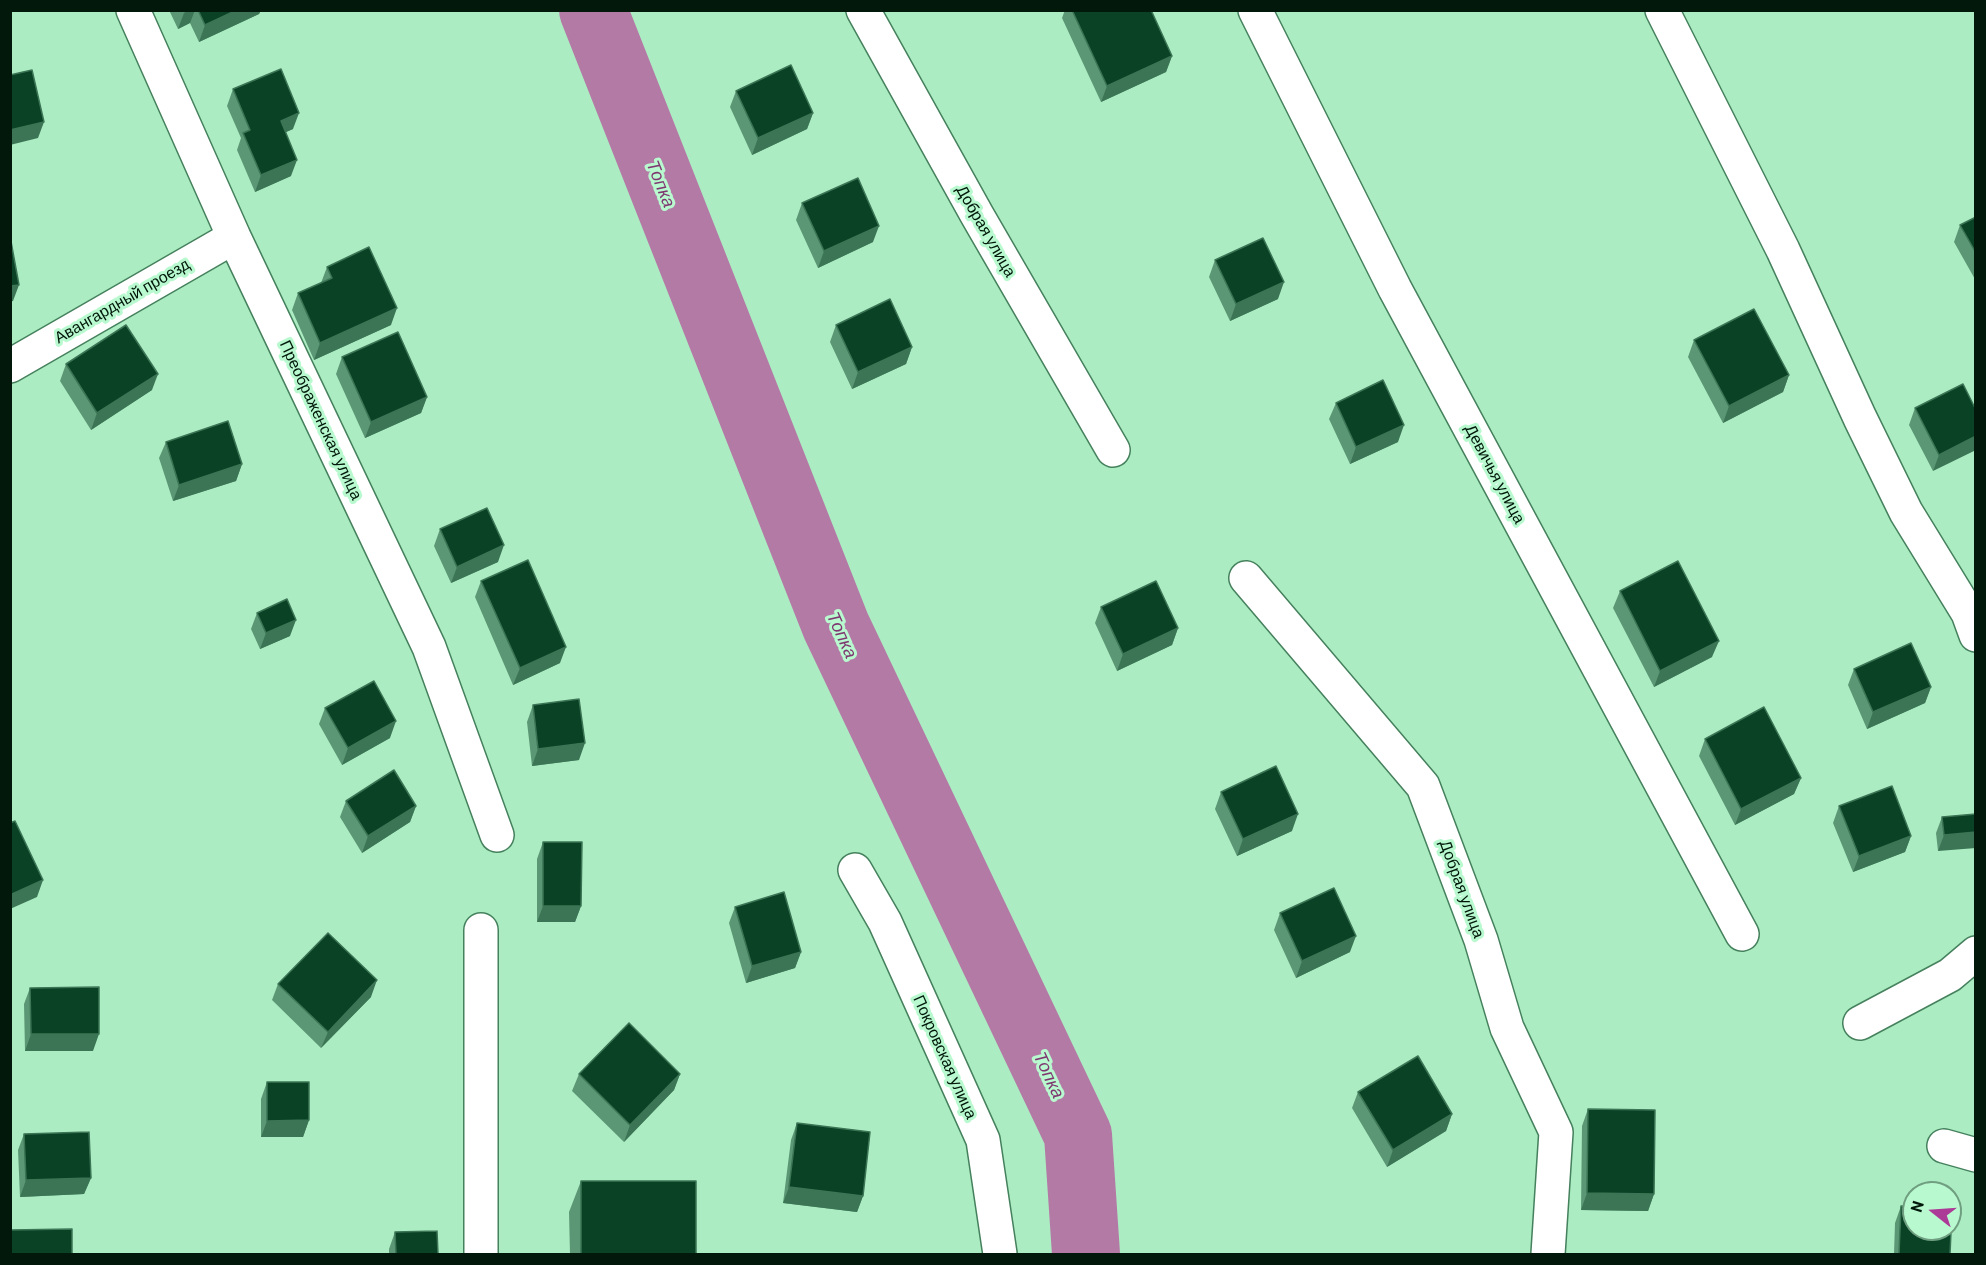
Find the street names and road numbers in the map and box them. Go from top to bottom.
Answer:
street label: Добрая улица [952,182,1020,280]
street label: Авангардный проезд [51,254,193,348]
street label: Преображенская улица [276,337,366,503]
street label: Девичья улица [1461,421,1529,527]
street label: Добрая улица [1435,837,1489,941]
street label: Покровская улица [909,992,981,1122]

